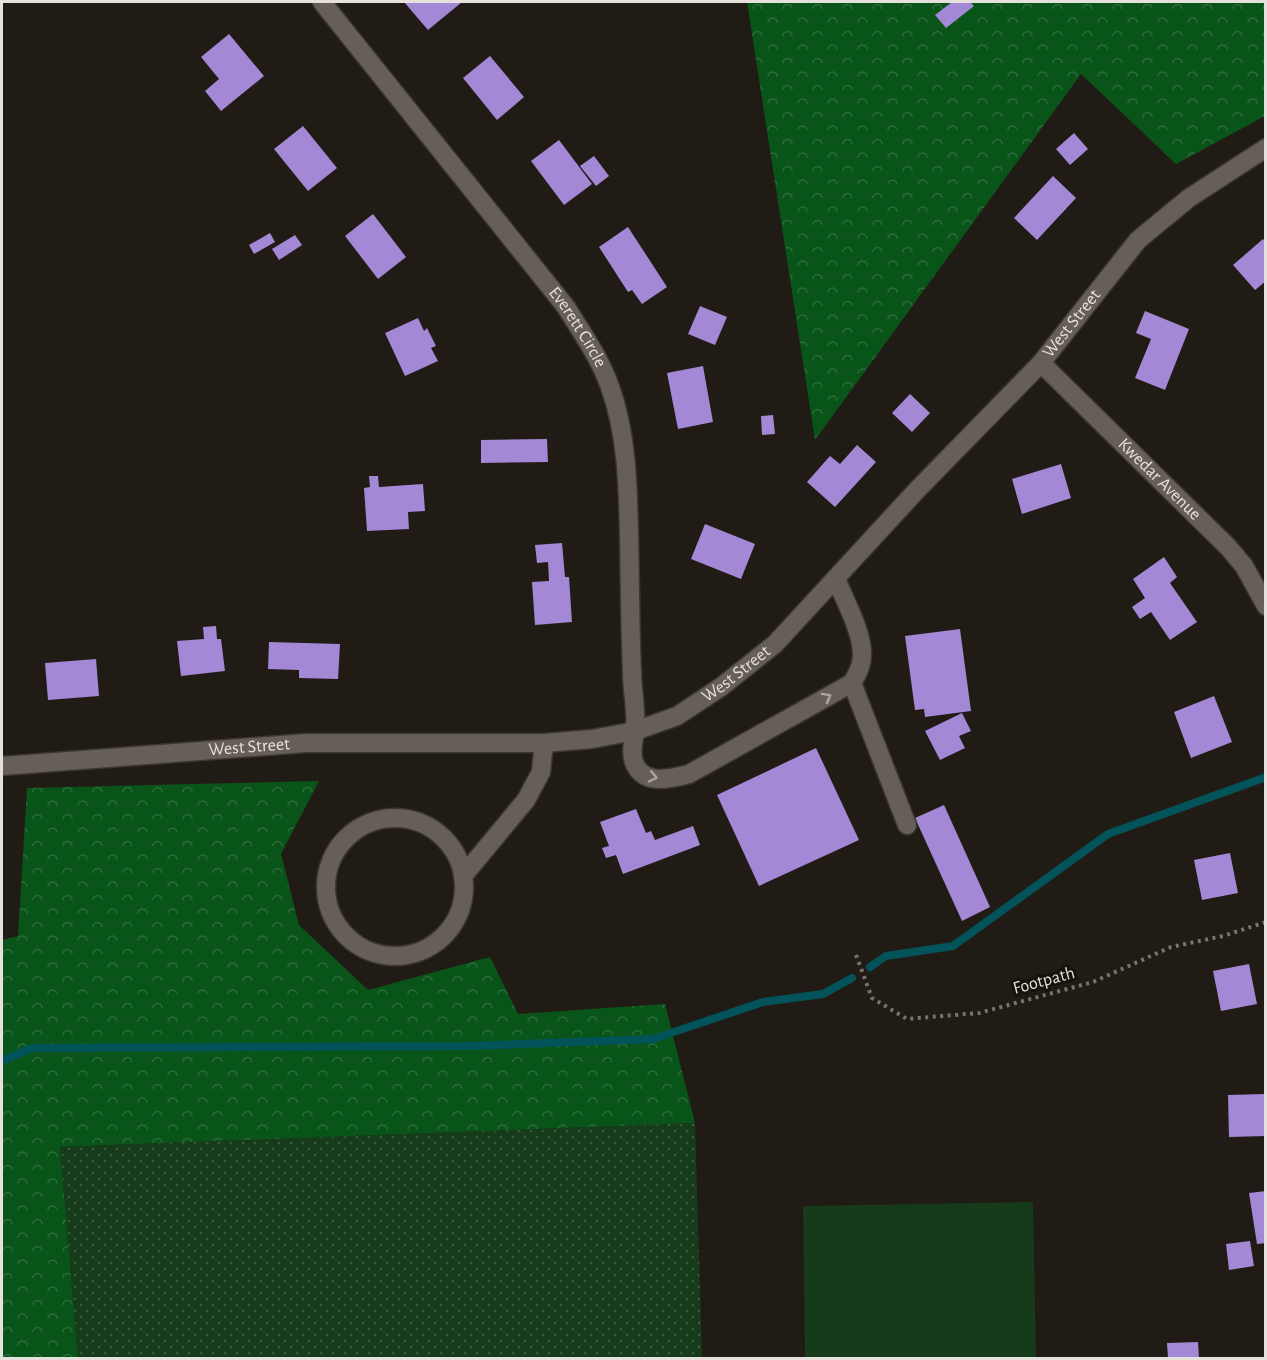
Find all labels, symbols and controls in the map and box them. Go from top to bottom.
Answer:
street label: Everett Circle [545,284,609,371]
street label: West Street [1040,286,1104,361]
street label: Kwedar Avenue [1114,435,1204,524]
street label: West Street [699,642,774,706]
one-way arrow [821,693,831,704]
street label: West Street [208,735,291,759]
one-way arrow [648,770,658,783]
street label: Footpath [1011,964,1077,998]

